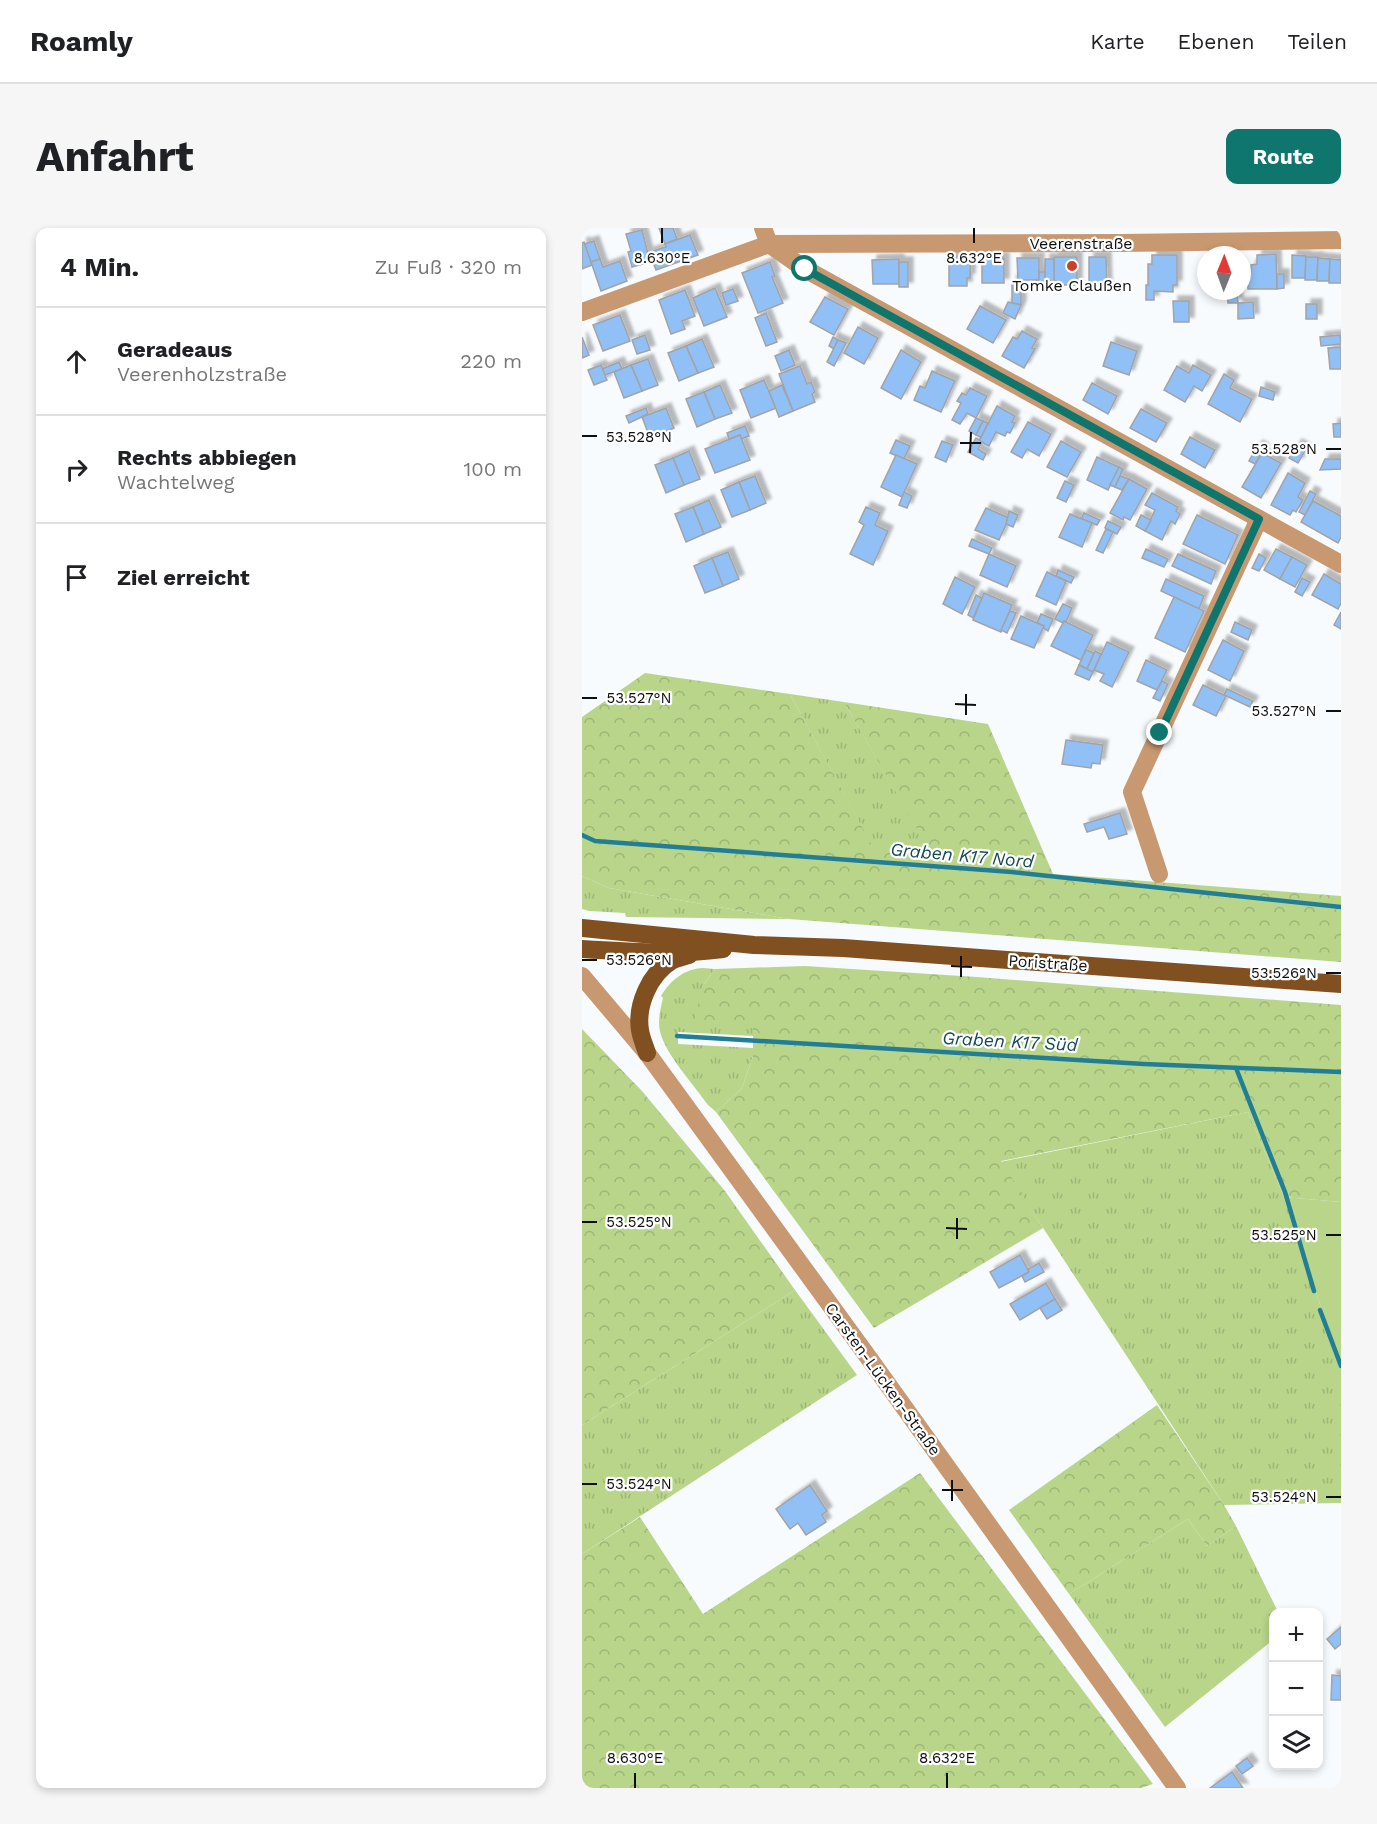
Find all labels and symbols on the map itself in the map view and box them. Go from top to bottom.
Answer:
street label: Veerenstraße [1029,234,1133,253]
north arrow [1197,246,1251,300]
text: 8.630°E [634,249,690,267]
text: 8.632°E [946,249,1002,267]
route start [791,255,817,281]
marker: Tomke Claußen [1065,259,1079,273]
place label: Tomke Claußen [1012,276,1132,295]
text: 53.528°N [606,428,672,446]
text: 53.528°N [1251,440,1317,458]
text: 53.527°N [607,689,671,707]
text: 53.527°N [1252,702,1316,720]
route end [1146,719,1172,745]
water label: Graben K17 Nord [890,838,1035,872]
text: 53.526°N [606,951,672,969]
street label: Poristraße [1008,951,1088,975]
text: 53.526°N [1251,964,1317,982]
water label: Graben K17 Süd [942,1027,1079,1055]
text: 53.525°N [606,1213,672,1231]
text: 53.525°N [1251,1226,1317,1244]
street label: Carsten-Lücken-Straße [821,1299,945,1459]
text: 53.524°N [606,1475,672,1493]
text: 53.524°N [1251,1488,1317,1506]
text: 8.630°E [607,1749,663,1767]
text: 8.632°E [919,1749,975,1767]

